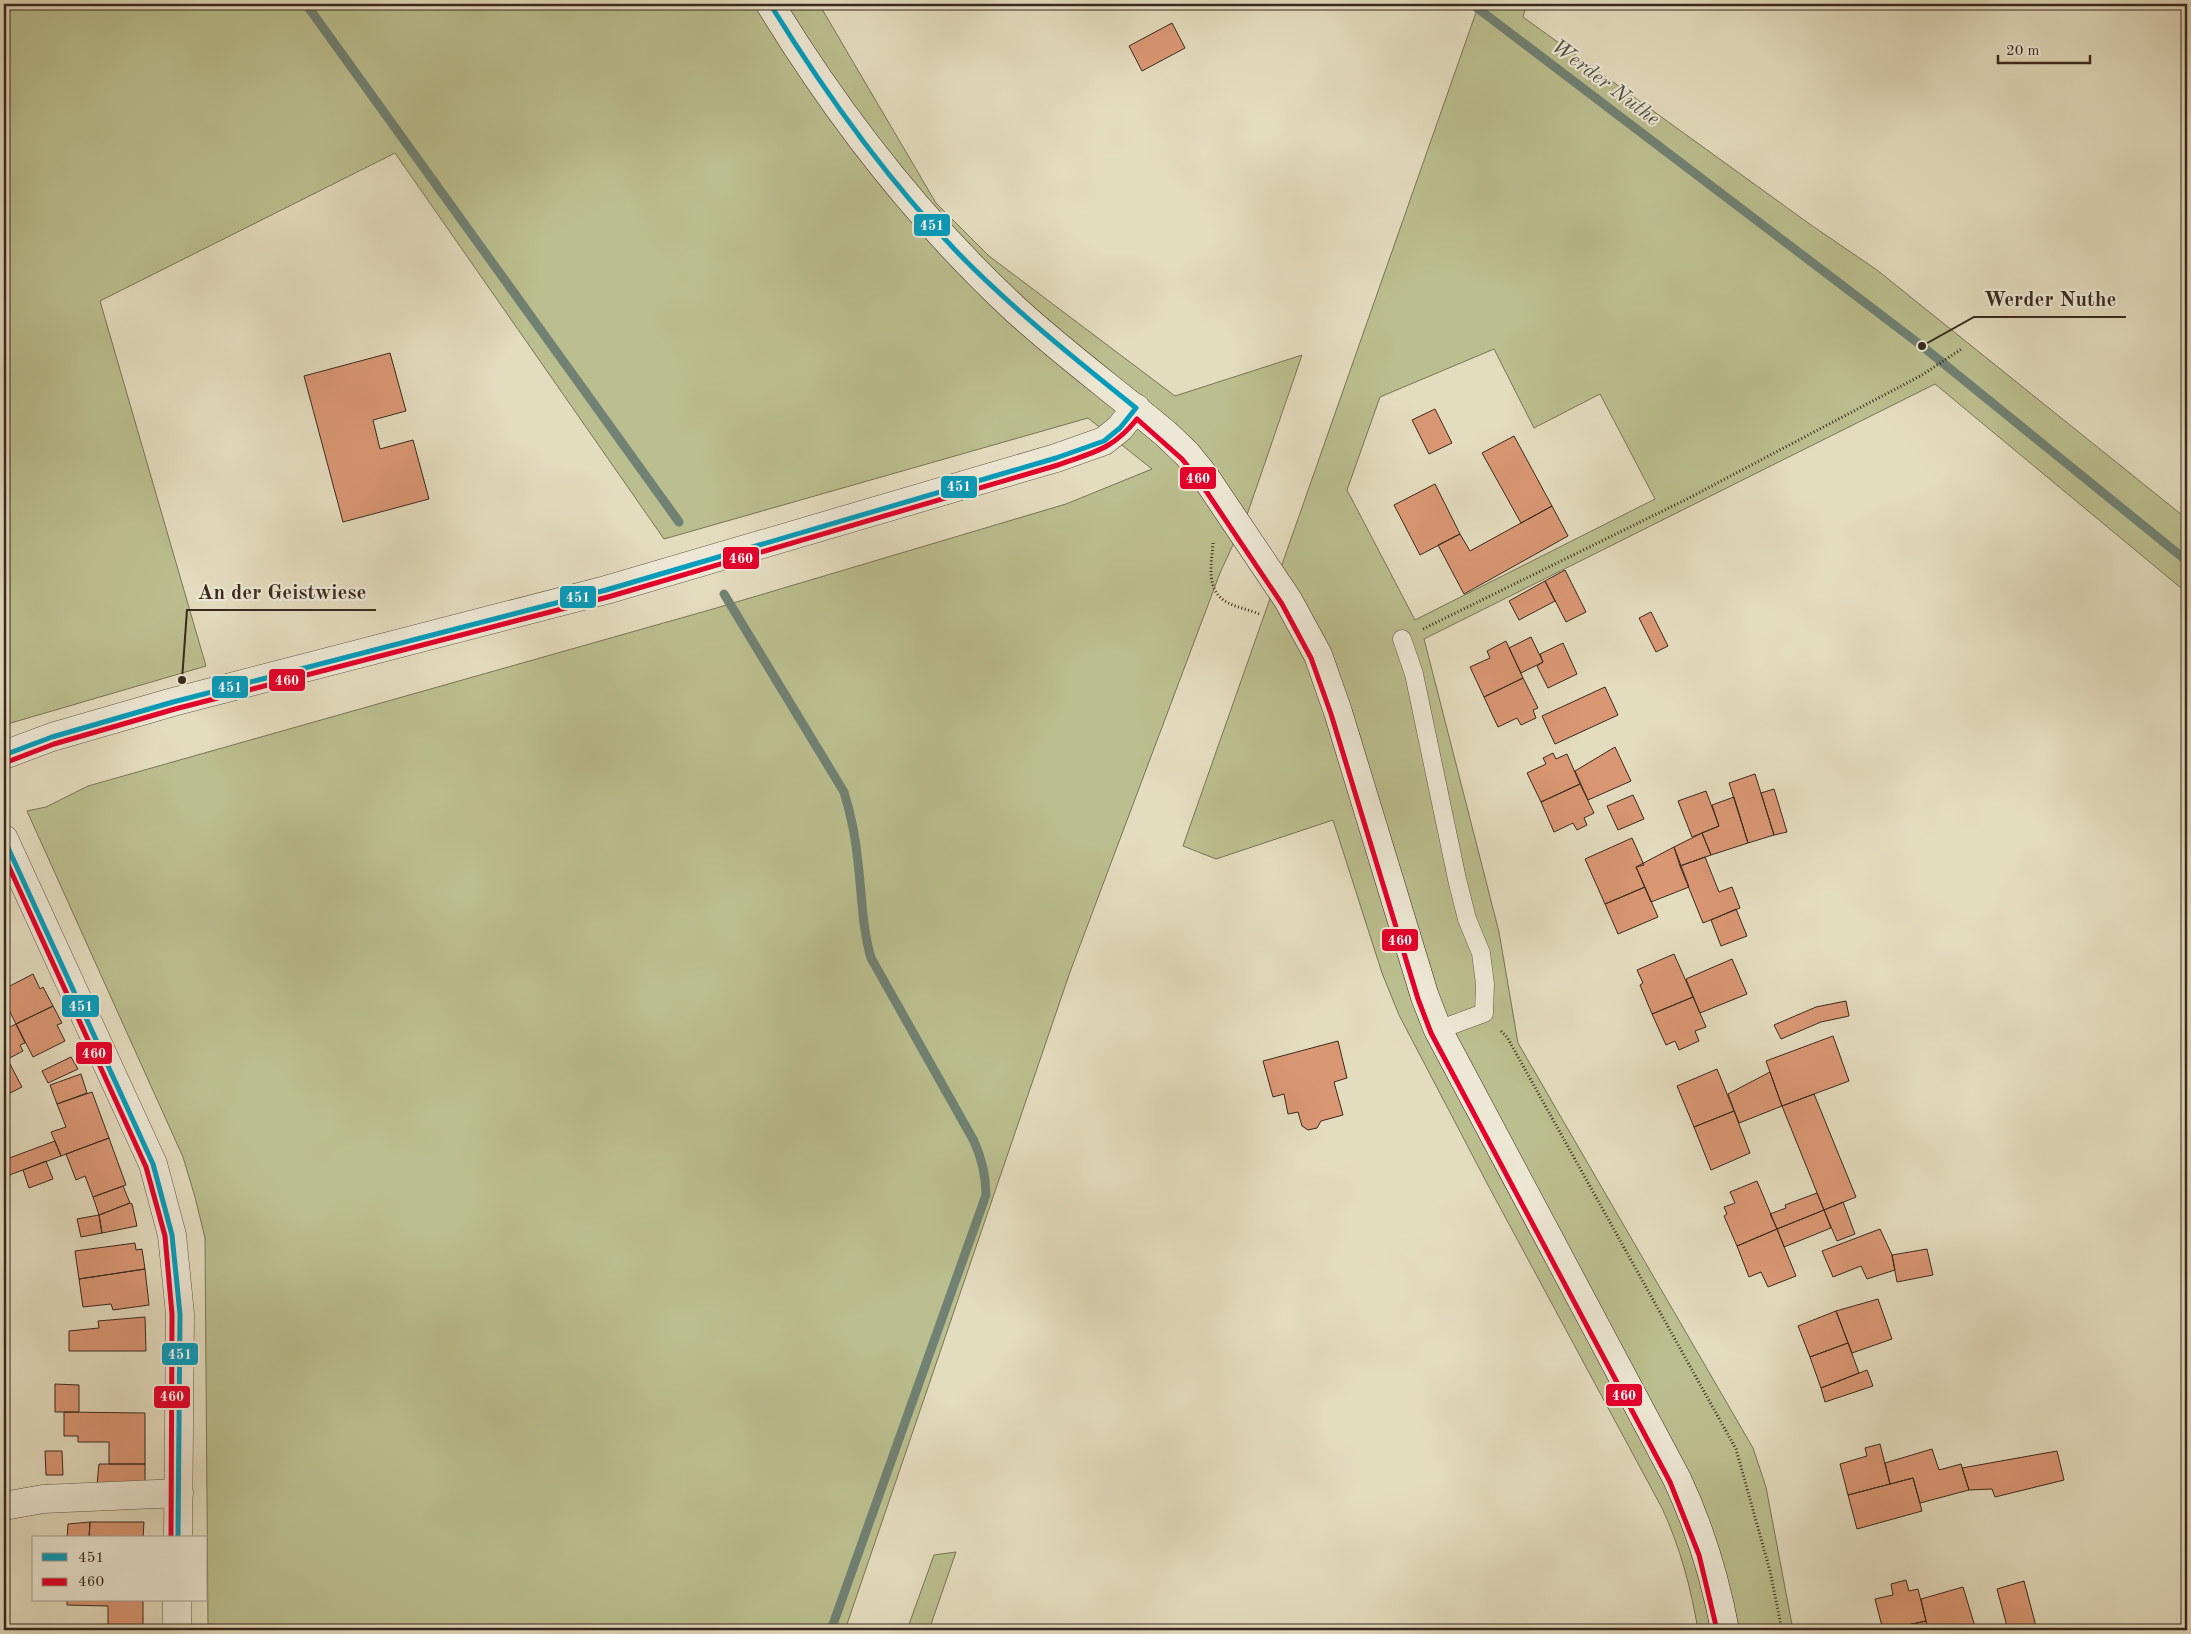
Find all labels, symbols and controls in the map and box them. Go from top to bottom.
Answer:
scale bar [1998,32,2091,64]
water label: Werder Nuthe [1547,36,1663,130]
text: 20 m [2006,44,2040,59]
line badge: 451 [913,213,951,237]
text: 451 [920,219,944,233]
callout: Werder Nuthe [1974,281,2126,317]
text: Werder Nuthe [1984,290,2116,311]
line badge: 460 [1179,466,1217,490]
text: 460 [1186,472,1210,486]
line badge: 451 [940,475,978,499]
text: 451 [947,480,971,494]
line badge: 460 [722,546,760,570]
text: 460 [729,552,753,566]
callout: An der Geistwiese [187,574,376,610]
text: An der Geistwiese [198,583,366,604]
line badge: 451 [559,585,597,609]
text: 451 [566,591,590,605]
line badge: 460 [268,668,306,692]
text: 460 [275,674,299,688]
line badge: 451 [211,675,249,699]
text: 451 [218,681,242,695]
line badge: 460 [1381,928,1419,952]
text: 460 [1388,934,1412,948]
line badge: 451 [61,994,100,1018]
text: 451 [69,1000,93,1014]
line badge: 460 [75,1041,113,1065]
text: 460 [82,1047,106,1061]
line badge: 451 [161,1342,199,1366]
text: 451 [168,1348,192,1362]
line badge: 460 [1605,1383,1643,1407]
line badge: 460 [153,1385,191,1409]
text: 460 [1612,1389,1636,1403]
text: 460 [160,1390,184,1404]
legend [32,1536,208,1602]
text: 451 [78,1551,104,1566]
text: 460 [78,1575,104,1590]

